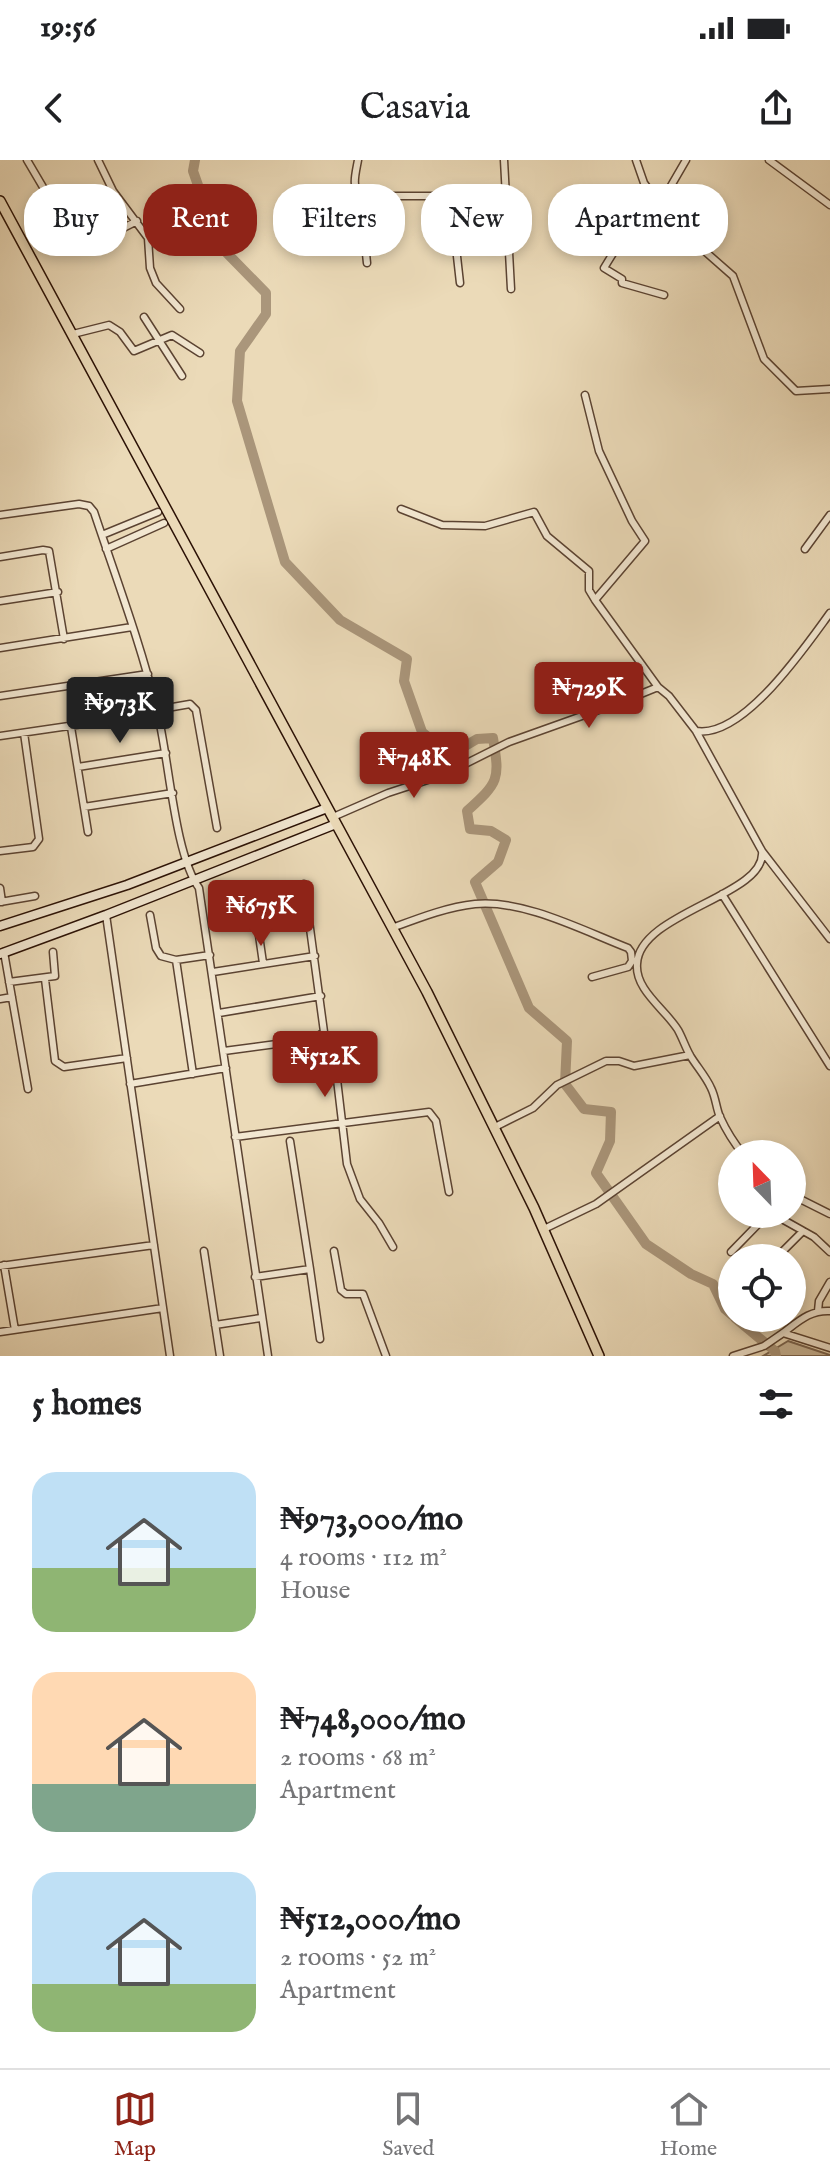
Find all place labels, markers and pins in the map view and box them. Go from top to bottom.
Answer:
pin: ₦729K [533,662,645,730]
pin: ₦973K [64,677,176,745]
pin: ₦748K [358,732,470,800]
pin: ₦675K [205,880,317,948]
pin: ₦512K [269,1031,381,1099]

